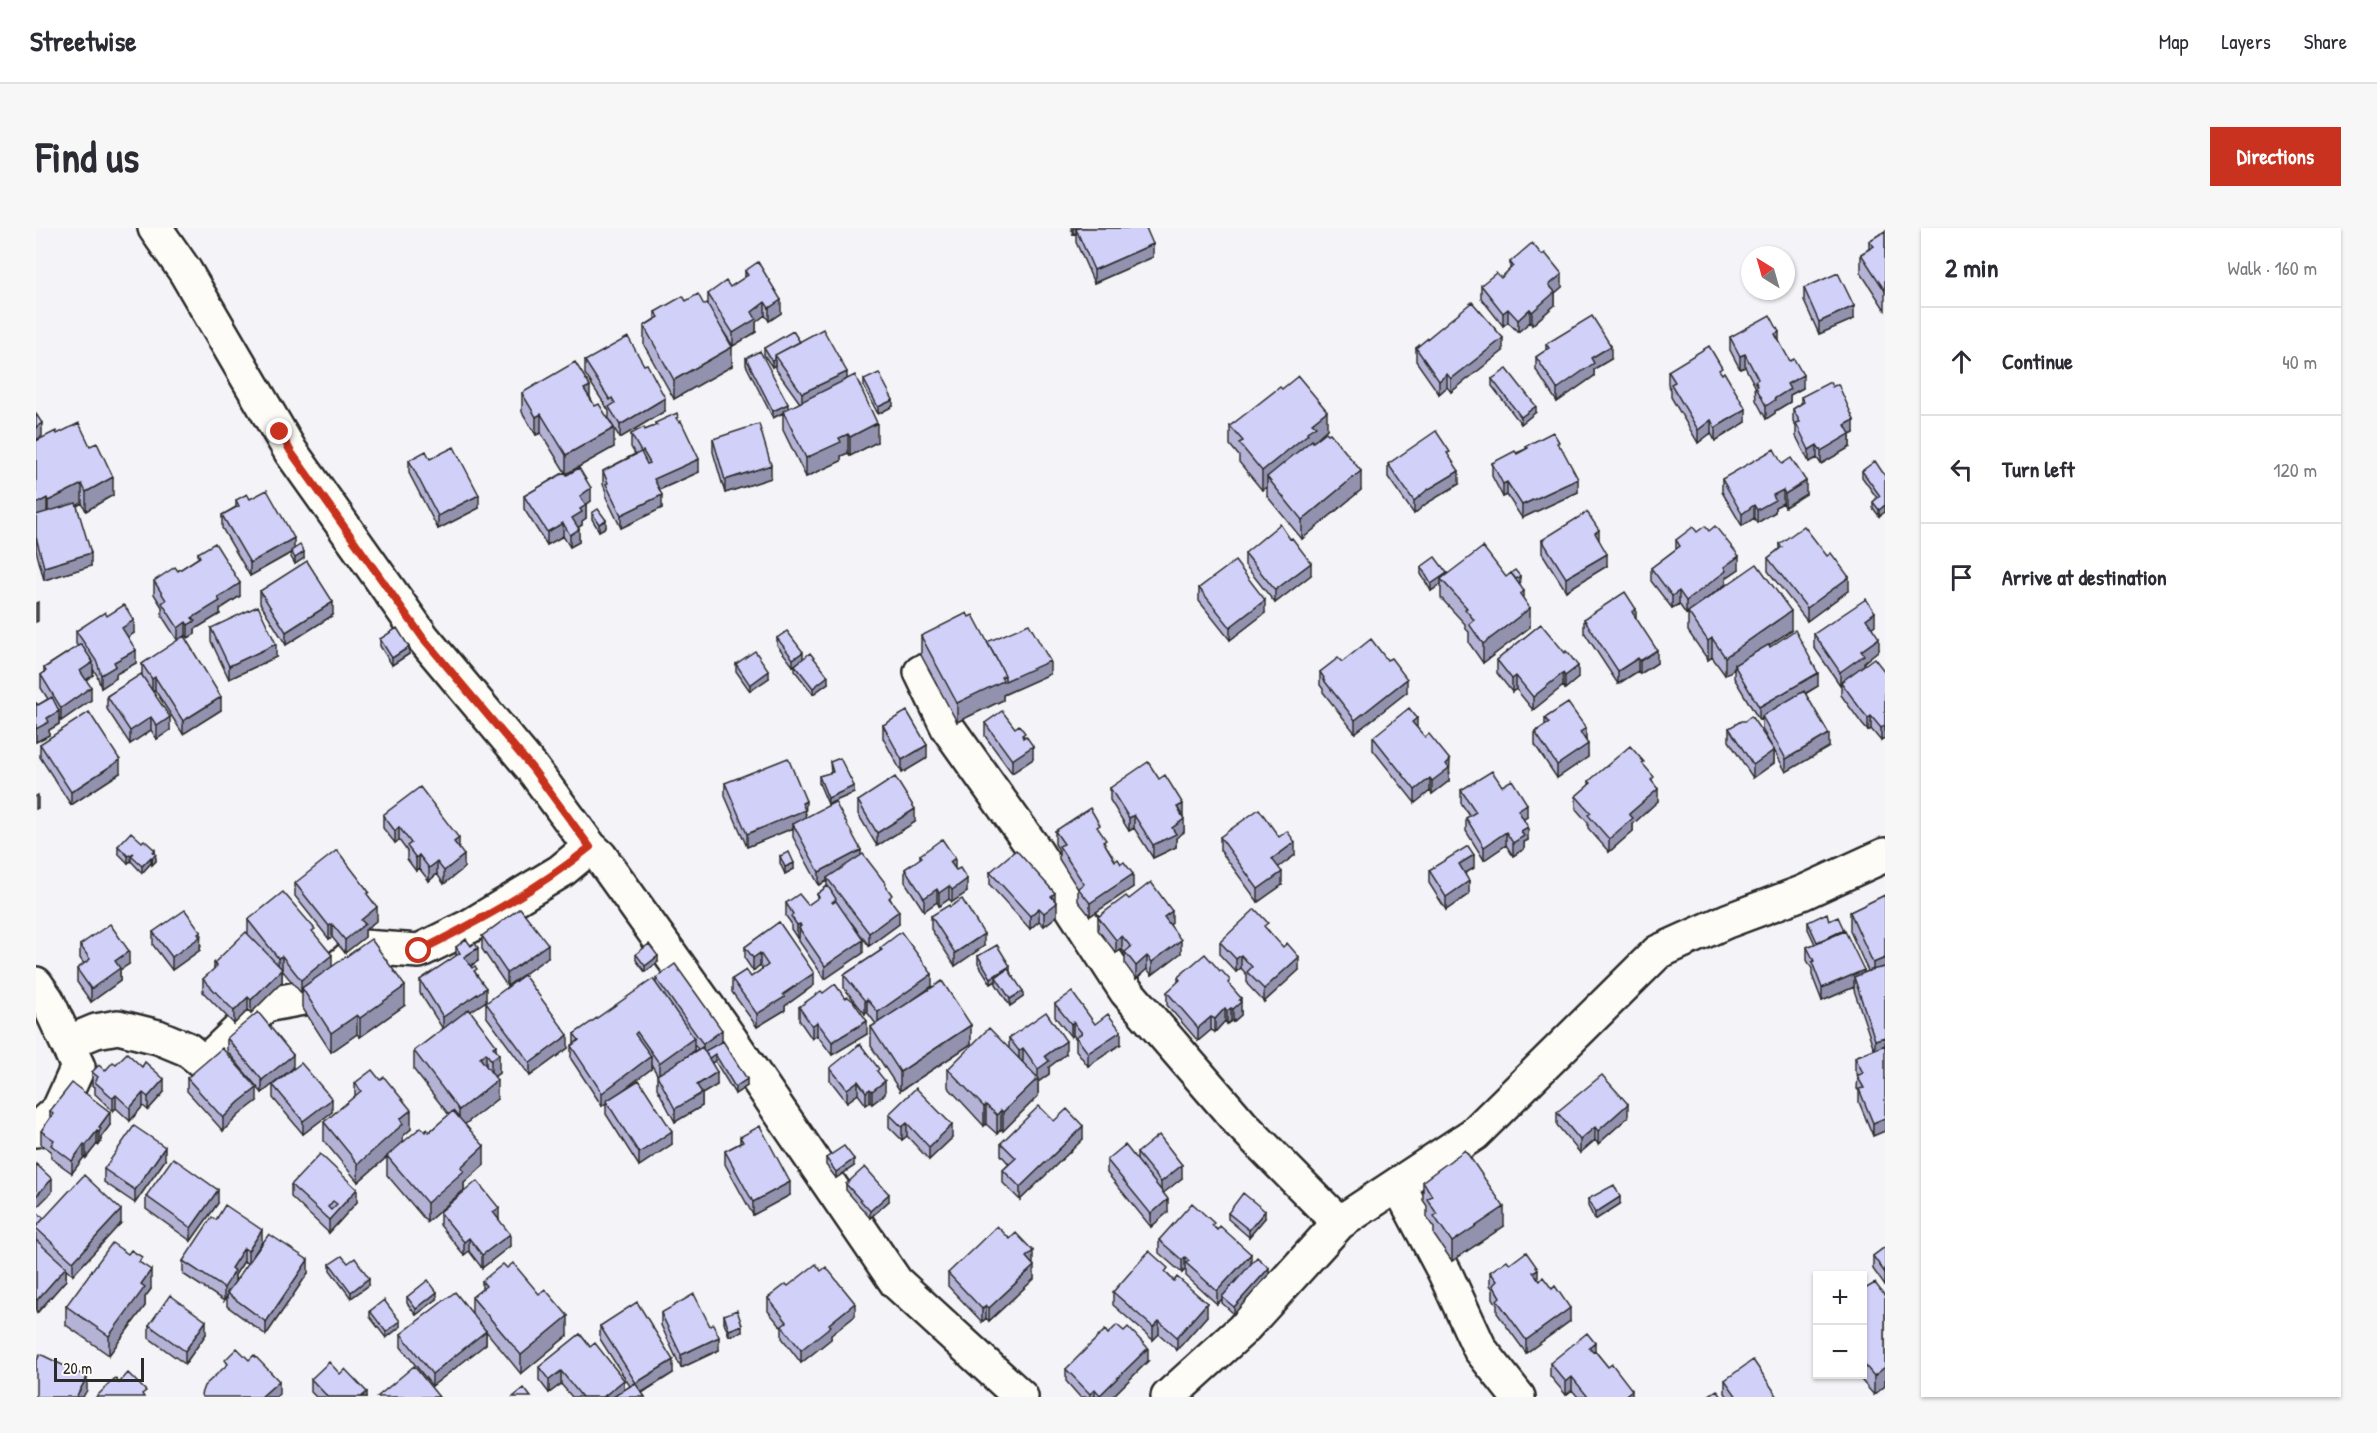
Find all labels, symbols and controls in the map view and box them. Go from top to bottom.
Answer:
text: Streetwise [30,22,136,60]
text: Map [2159,27,2188,56]
text: Layers [2221,27,2271,56]
text: Share [2304,27,2347,56]
button: Directions [2210,127,2341,186]
text: Find us [36,128,139,185]
north arrow [1741,246,1795,300]
text: 2 min [1945,250,1998,285]
text: Walk · 160 m [2228,254,2317,281]
icon: ahead [1945,345,1978,378]
text: Continue [2002,346,2073,376]
text: 40 m [2282,348,2317,375]
route end [266,418,292,444]
icon: left [1945,453,1978,486]
text: Turn left [2002,454,2075,484]
text: 120 m [2273,456,2317,483]
icon: arrive [1945,561,1978,594]
text: Arrive at destination [2002,562,2167,592]
route start [405,937,431,963]
map controls [1813,1271,1867,1379]
button: + [1813,1271,1867,1325]
button: − [1813,1325,1867,1379]
scale bar [54,1355,144,1382]
text: 20 m [63,1357,92,1379]

